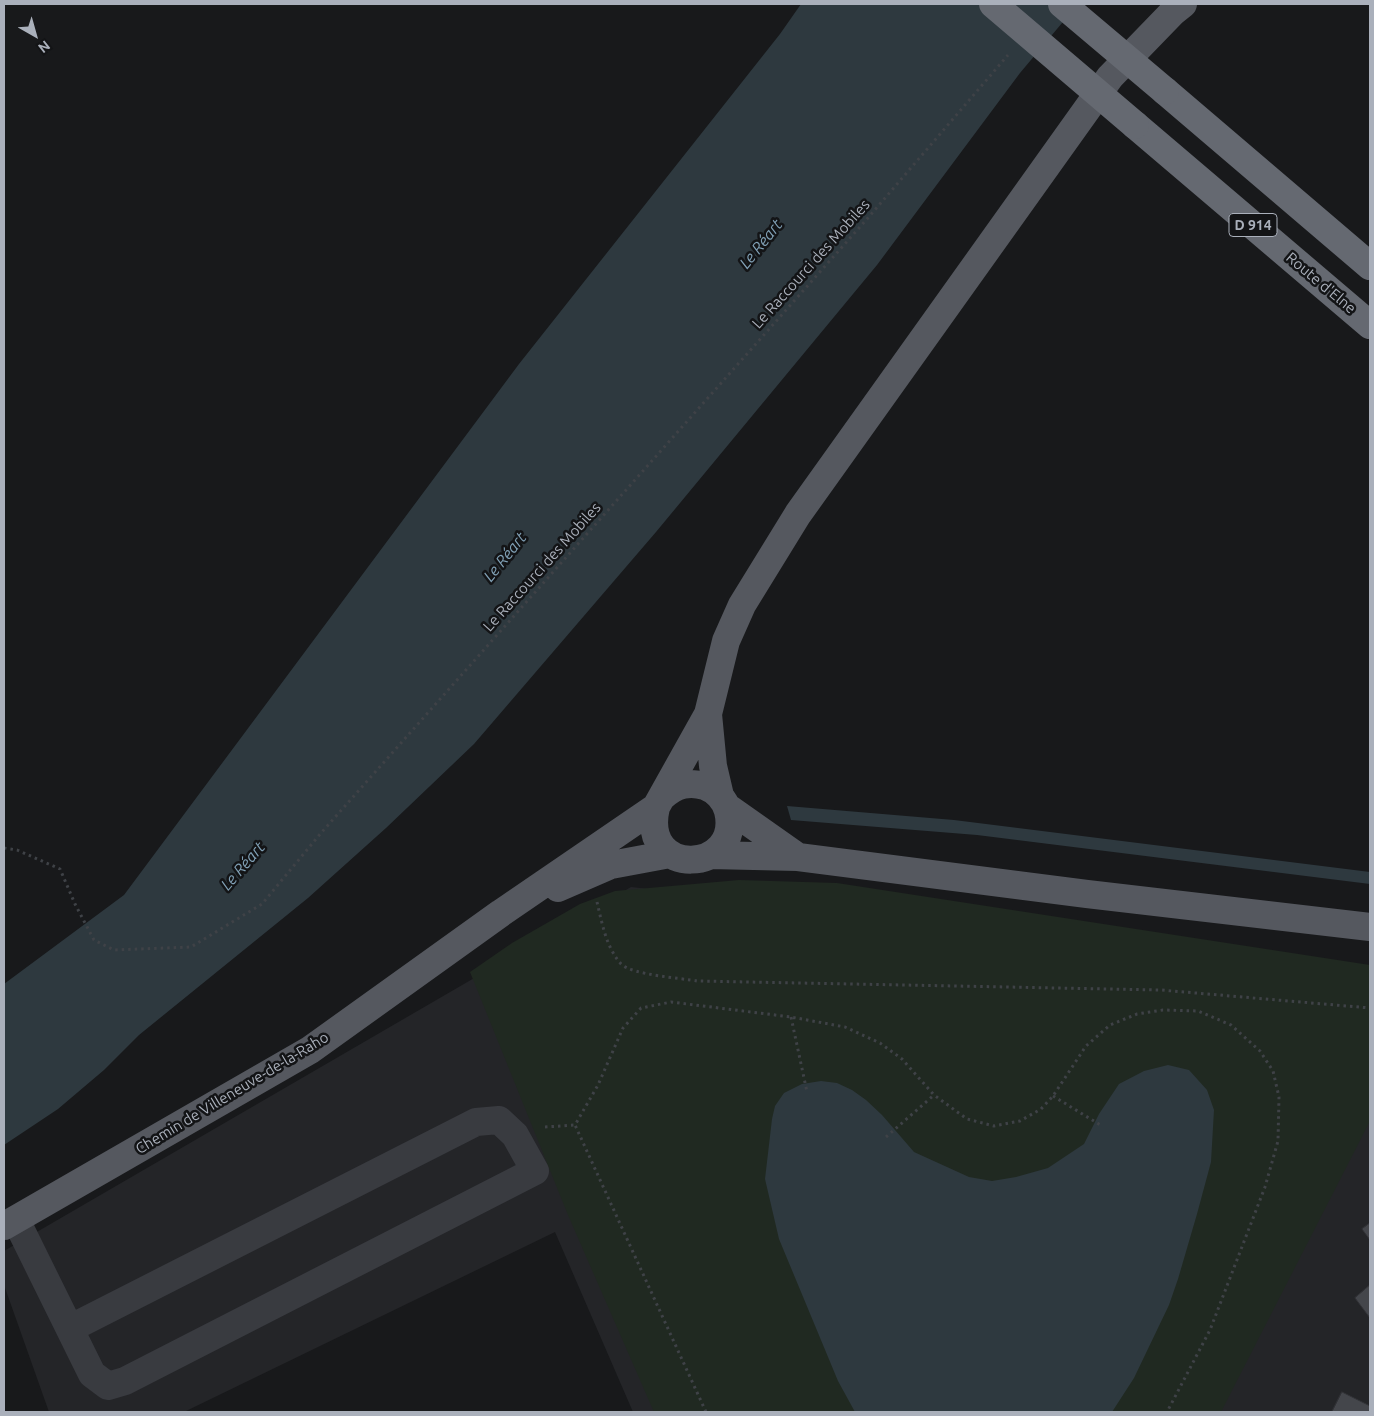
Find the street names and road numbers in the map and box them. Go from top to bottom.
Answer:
street label: Le Raccourci des Mobiles [748,196,874,332]
road number: D 914 [1229,214,1277,236]
street label: Route d'Elne [1282,249,1360,317]
street label: Le Raccourci des Mobiles [479,499,605,635]
street label: Chemin de Villeneuve-de-la-Raho [132,1028,332,1158]

